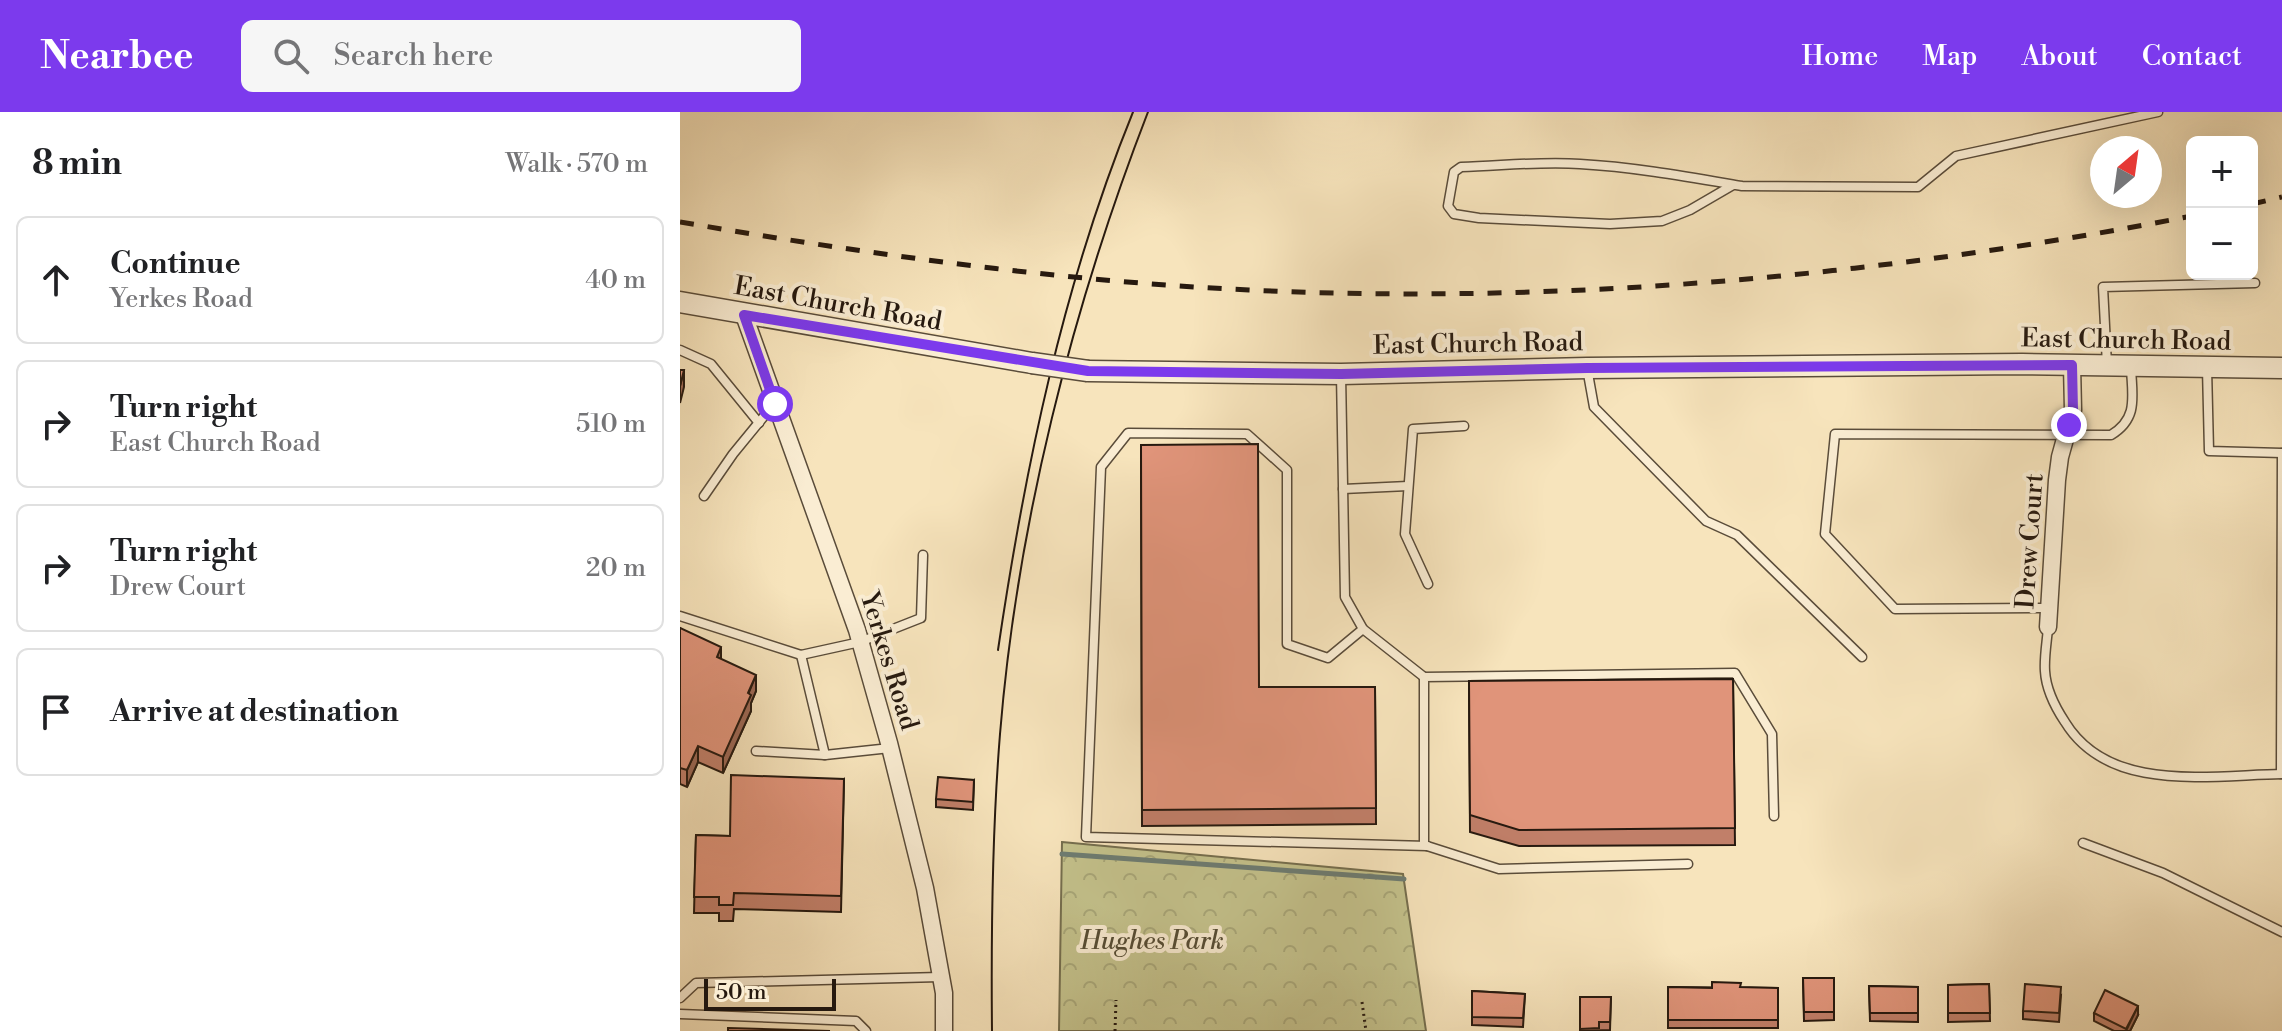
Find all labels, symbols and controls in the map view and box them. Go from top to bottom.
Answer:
search box [241,20,801,92]
text: Nearbee [40,33,193,80]
icon: search [269,34,313,78]
text: Search here [333,37,494,75]
text: Home [1802,39,1878,74]
text: Map [1922,39,1977,74]
text: About [2021,39,2098,74]
text: Contact [2142,39,2242,74]
north arrow [2090,136,2162,208]
map controls [2186,136,2258,280]
button: + [2186,136,2258,208]
text: 8 min [32,143,122,185]
text: Walk · 570 m [505,148,648,180]
button: − [2186,208,2258,280]
text: Continue [110,245,241,283]
icon: ahead [34,258,78,302]
text: 40 m [585,264,646,296]
street label: East Church Road [732,270,945,338]
text: Yerkes Road [110,283,253,315]
street label: East Church Road [2021,322,2232,358]
street label: East Church Road [1373,326,1584,362]
route start [757,386,793,422]
text: Turn right [110,389,257,427]
icon: right [34,402,78,446]
route end [2051,407,2087,443]
text: 510 m [576,408,646,440]
text: East Church Road [110,427,320,459]
street label: Drew Court [2009,472,2051,610]
text: Turn right [110,533,257,571]
icon: right [34,546,78,590]
text: 20 m [586,552,646,584]
text: Drew Court [110,571,246,603]
street label: Yerkes Road [852,586,925,734]
icon: arrive [34,690,78,734]
text: Arrive at destination [110,693,399,731]
park label: Hughes Park [1079,925,1224,957]
scale bar [704,975,836,1011]
text: 50 m [716,979,767,1006]

